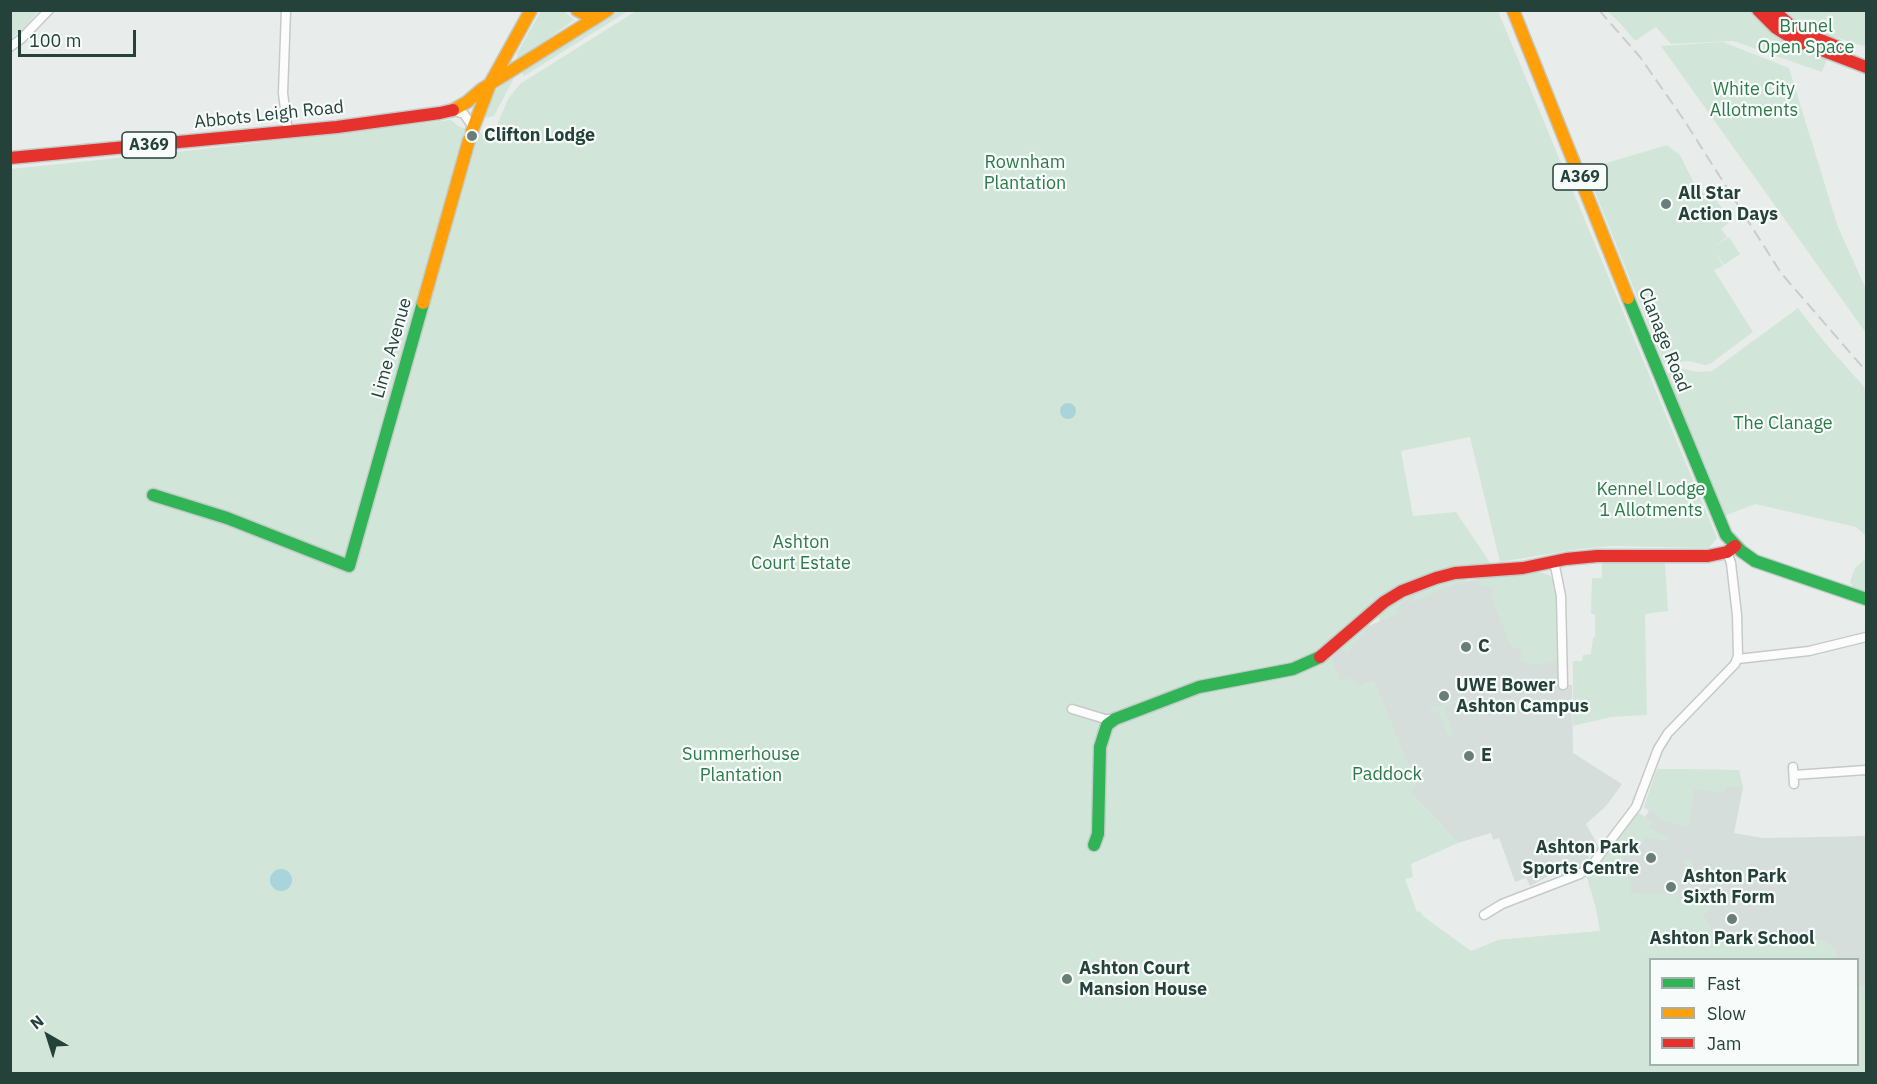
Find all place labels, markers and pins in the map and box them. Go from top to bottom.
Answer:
place label: Clifton Lodge [484,125,595,147]
marker: Clifton Lodge [465,129,479,143]
place label: All Star Action Days [1678,183,1778,226]
marker: All Star Action Days [1659,197,1673,211]
place label: C [1478,636,1490,658]
marker: C [1459,640,1473,654]
place label: UWE Bower Ashton Campus [1456,675,1589,718]
marker: UWE Bower Ashton Campus [1437,689,1451,703]
place label: E [1481,745,1492,767]
marker: E [1462,749,1476,763]
place label: Ashton Park Sports Centre [1522,837,1639,880]
marker: Ashton Park Sports Centre [1644,851,1658,865]
place label: Ashton Park Sixth Form [1683,866,1787,908]
marker: Ashton Park Sixth Form [1664,880,1678,894]
marker: Ashton Park School [1725,912,1739,926]
place label: Ashton Park School [1650,928,1814,950]
place label: Ashton Court Mansion House [1079,958,1207,1000]
marker: Ashton Court Mansion House [1060,972,1074,986]

